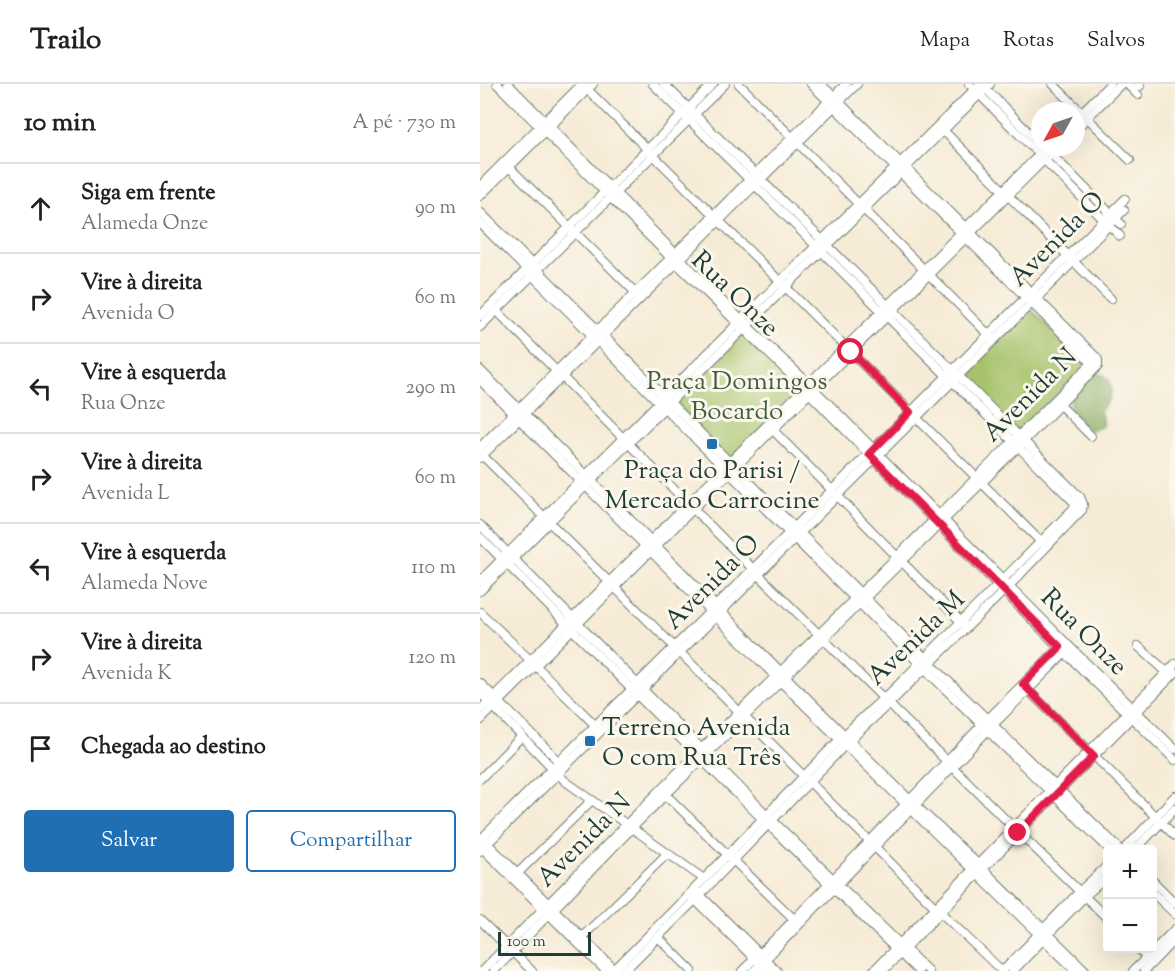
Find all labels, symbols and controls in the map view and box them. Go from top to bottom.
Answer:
text: Trailo [30,21,101,61]
text: Mapa [920,26,970,56]
text: Rotas [1003,26,1054,56]
text: Salvos [1087,26,1145,56]
north arrow [1031,102,1085,156]
text: 10 min [24,105,96,142]
text: A pé · 730 m [352,109,456,138]
text: Siga em frente [81,178,216,210]
street label: Avenida O [1002,184,1114,296]
icon: ahead [24,192,57,225]
text: 90 m [415,194,456,223]
text: Alameda Onze [81,210,208,239]
street label: Rua Onze [682,243,787,346]
text: Vire à direita [81,268,203,300]
icon: right [24,282,57,315]
text: 60 m [415,284,456,313]
text: Avenida O [81,300,175,329]
route start [837,338,863,364]
street label: Avenida N [975,340,1086,451]
text: Vire à esquerda [81,358,226,390]
park label: Praça Domingos Bocardo [647,364,827,431]
icon: left [24,372,57,405]
text: 290 m [406,374,456,403]
text: Rua Onze [81,390,166,419]
marker: Praça do Parisi / Mercado Carrocine [705,437,719,451]
text: Vire à direita [81,448,203,480]
place label: Praça do Parisi / Mercado Carrocine [604,453,820,520]
icon: right [24,462,57,495]
text: 60 m [415,464,456,493]
text: Avenida L [81,480,170,509]
street label: Avenida O [657,527,769,639]
text: Vire à esquerda [81,538,226,570]
icon: left [24,552,57,585]
text: 110 m [411,554,456,583]
text: Alameda Nove [81,570,208,599]
street label: Rua Onze [1031,581,1135,685]
street label: Avenida M [859,583,974,695]
text: Vire à direita [81,628,203,660]
icon: right [24,642,57,675]
text: 120 m [408,644,456,673]
text: Avenida K [81,660,172,689]
place label: Terreno Avenida O com Rua Três [602,710,791,777]
icon: arrive [24,732,57,765]
text: Chegada ao destino [81,732,266,764]
marker: Terreno Avenida O com Rua Três [583,734,597,748]
street label: Avenida N [529,785,640,896]
button: Salvar [24,810,234,872]
button: Compartilhar [246,810,456,872]
route end [1004,819,1030,845]
map controls [1103,845,1157,953]
button: + [1103,845,1157,899]
button: − [1103,899,1157,953]
scale bar [498,929,591,956]
text: 100 m [507,931,546,954]

